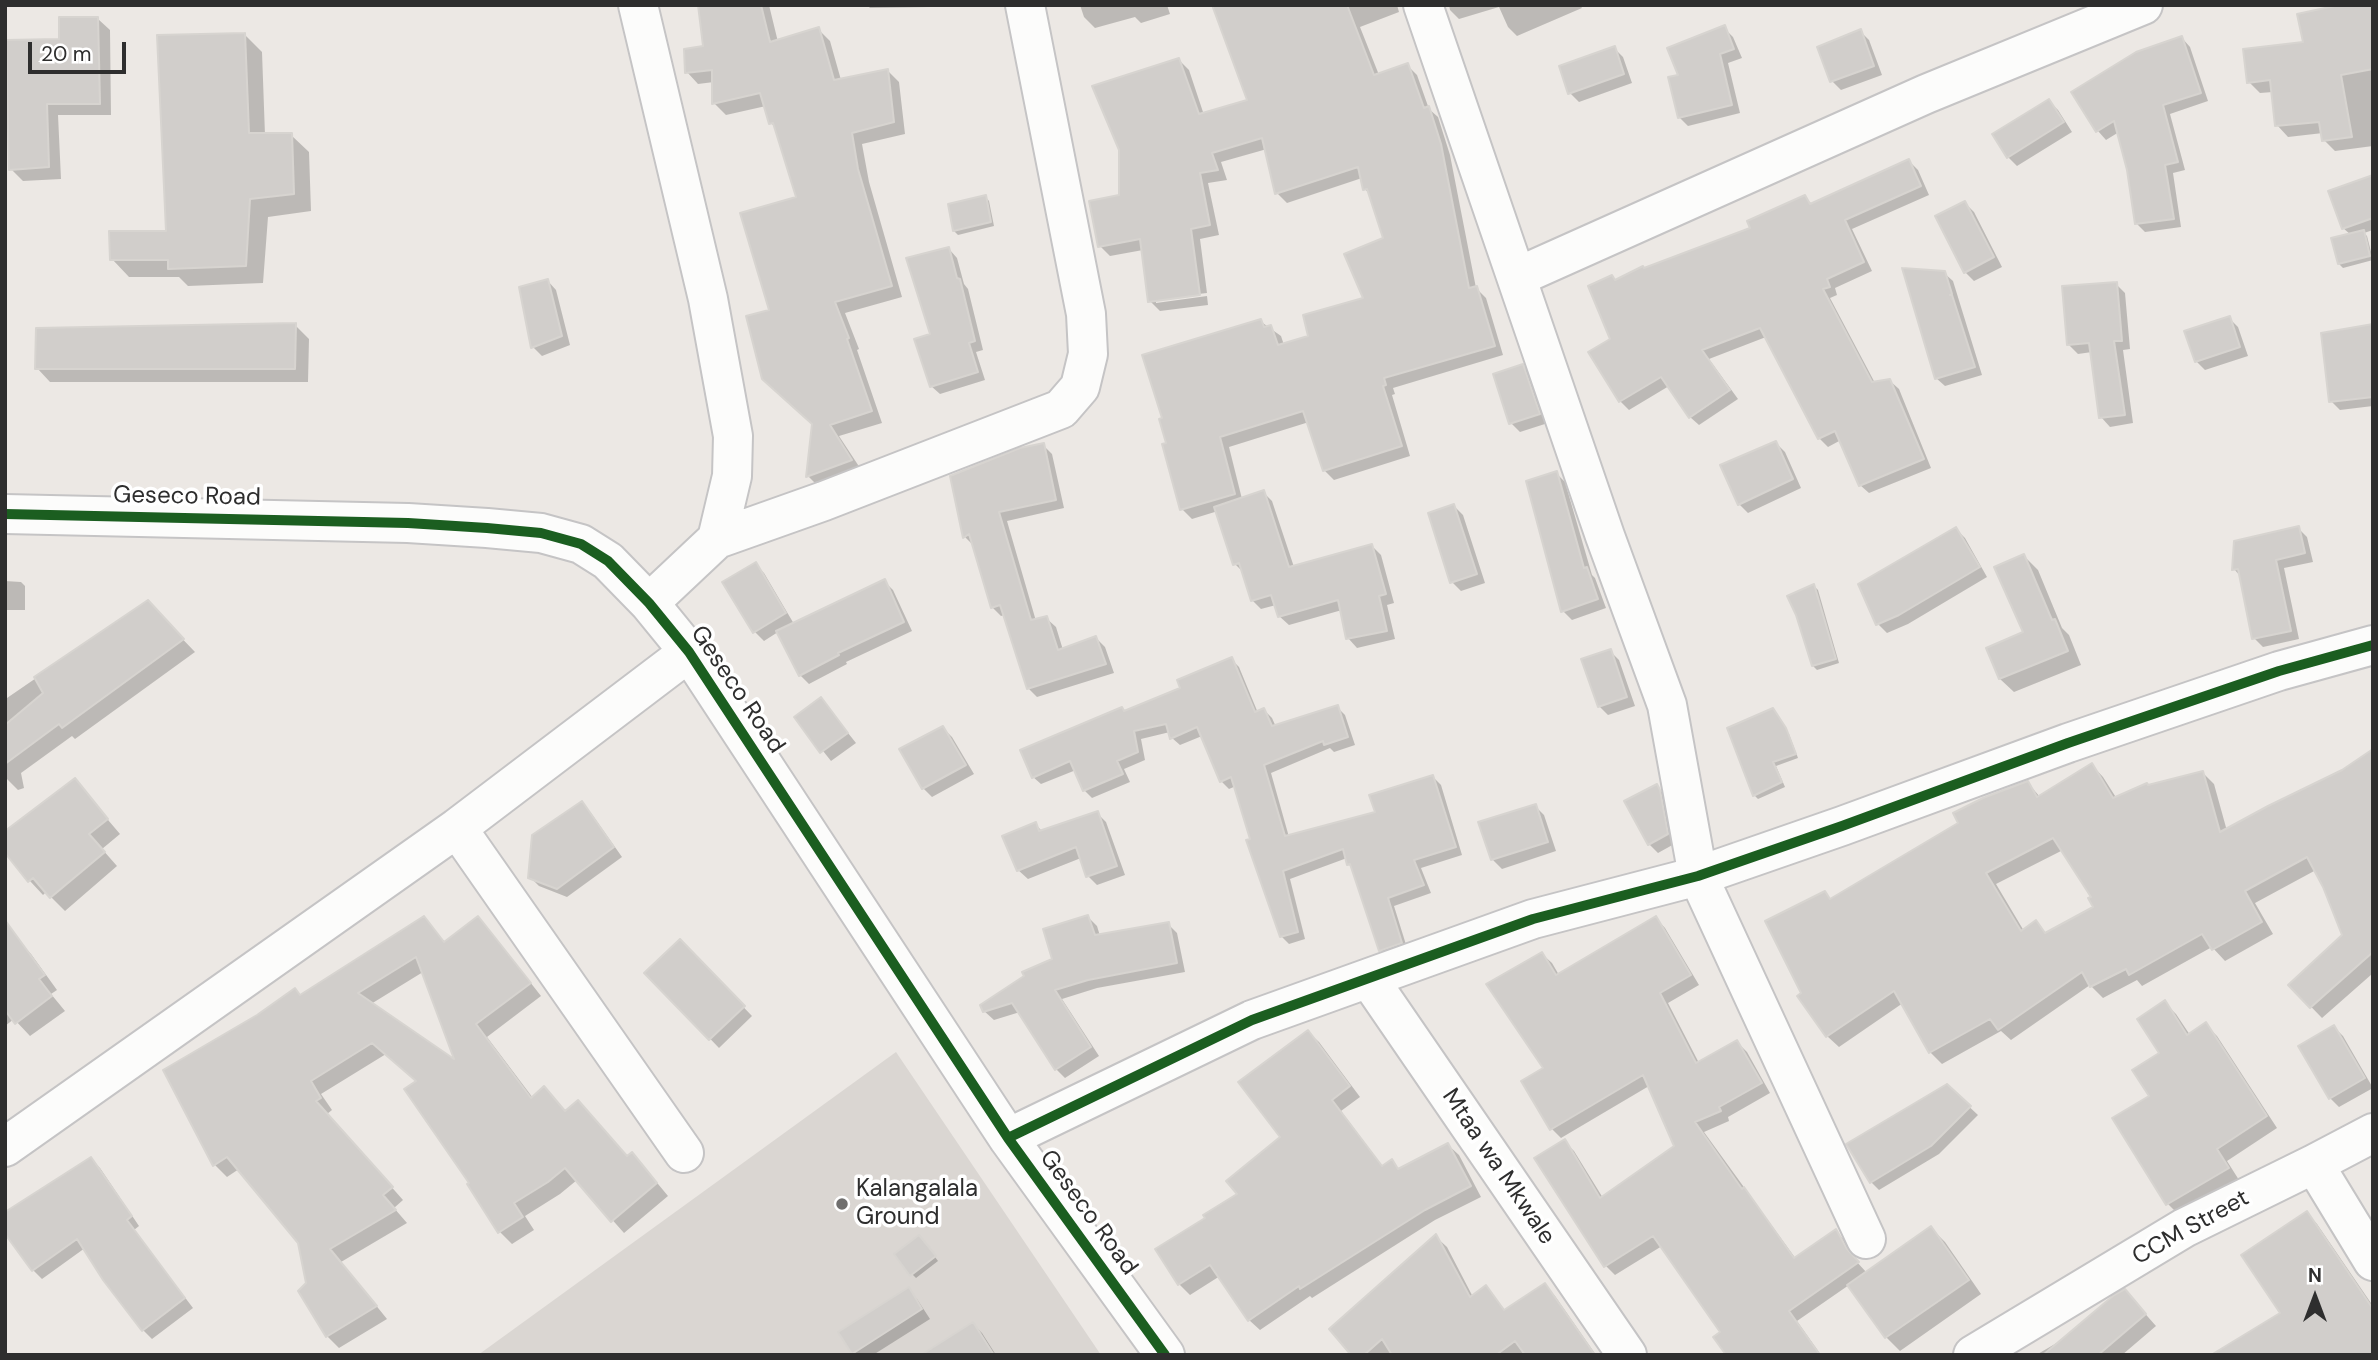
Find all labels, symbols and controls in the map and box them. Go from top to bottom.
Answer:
scale bar [32,28,130,72]
text: 20 m [41,40,92,68]
street label: Geseco Road [113,481,261,513]
street label: Geseco Road [684,621,790,759]
street label: Mtaa wa Mkwale [1435,1084,1561,1250]
street label: Geseco Road [1033,1145,1143,1281]
place label: Kalangalala Ground [856,1176,978,1232]
street label: CCM Street [2128,1184,2254,1272]
marker: Kalangalala Ground [834,1196,850,1212]
north arrow [2280,1262,2350,1332]
text: N [2308,1263,2322,1288]

